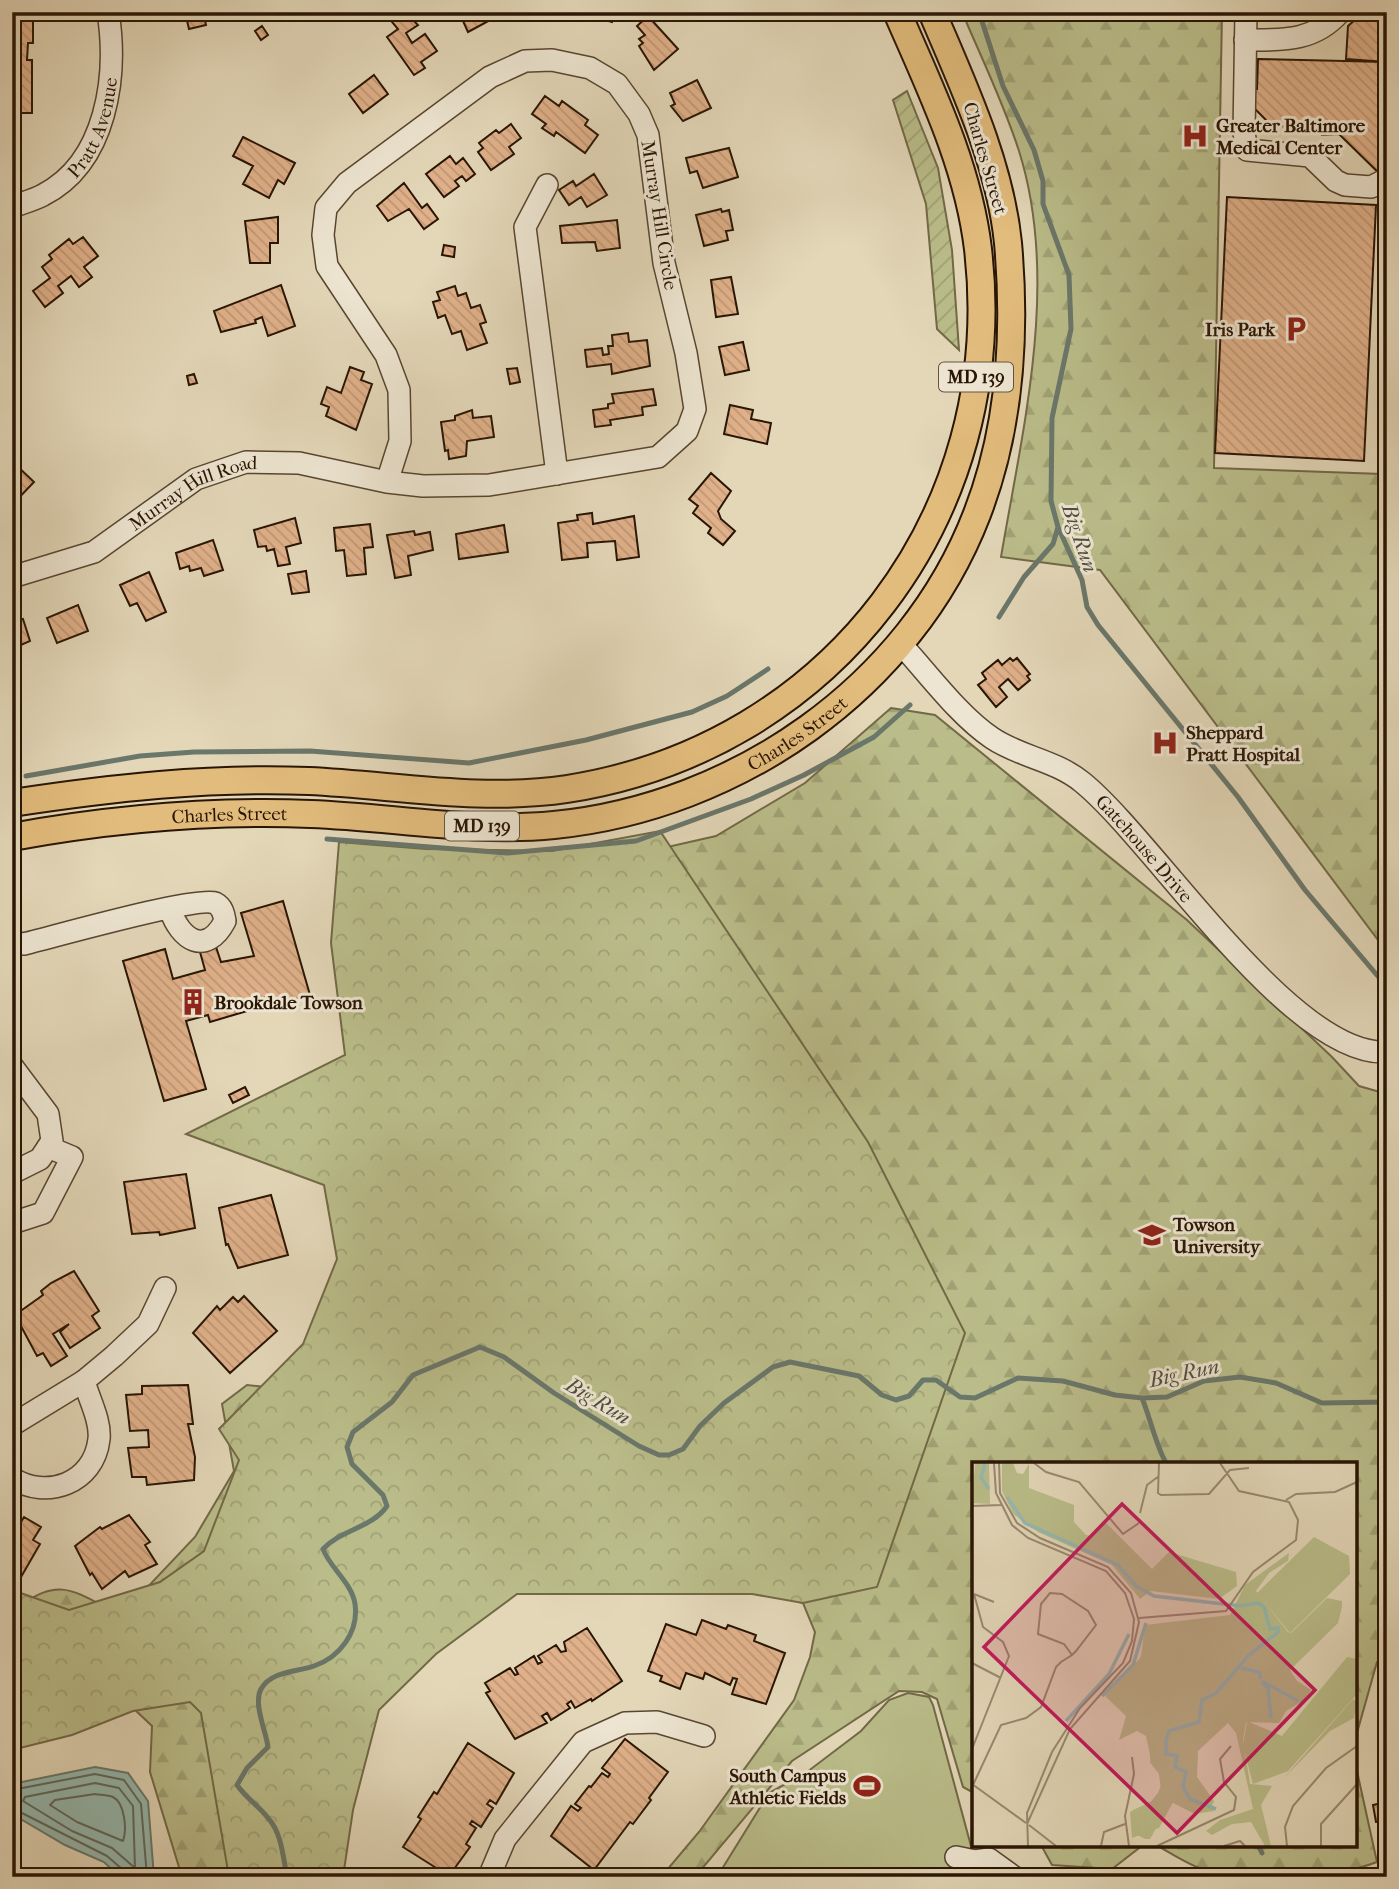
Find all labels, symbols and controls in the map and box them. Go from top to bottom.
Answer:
street label: Pratt Avenue [63,76,122,183]
street label: Charles Street [958,100,1012,217]
place label: Greater Baltimore Medical Center [1215,115,1366,159]
hospital icon: Greater Baltimore Medical Center [1180,121,1210,151]
street label: Murray Hill Circle [636,139,682,292]
parking icon: Iris Park [1281,314,1311,344]
place label: Iris Park [1205,319,1276,341]
road number: MD 139 [939,362,1013,391]
street label: Murray Hill Road [125,452,258,536]
water label: Big Run [1057,500,1103,576]
street label: Charles Street [744,692,852,776]
place label: Sheppard Pratt Hospital [1186,722,1301,766]
hospital icon: Sheppard Pratt Hospital [1150,728,1180,758]
street label: Gatehouse Drive [1091,791,1197,907]
street label: Charles Street [171,803,288,828]
road number: MD 139 [445,812,519,840]
building icon: Brookdale Towson [178,987,208,1017]
place label: Brookdale Towson [214,992,364,1014]
place label: Towson University [1172,1214,1261,1258]
school or university icon: Towson University [1137,1220,1167,1250]
water label: Big Run [1146,1354,1221,1392]
water label: Big Run [561,1372,635,1430]
inset map [972,1462,1357,1847]
place label: South Campus Athletic Fields [729,1765,846,1809]
sports icon: South Campus Athletic Fields [852,1771,882,1801]

